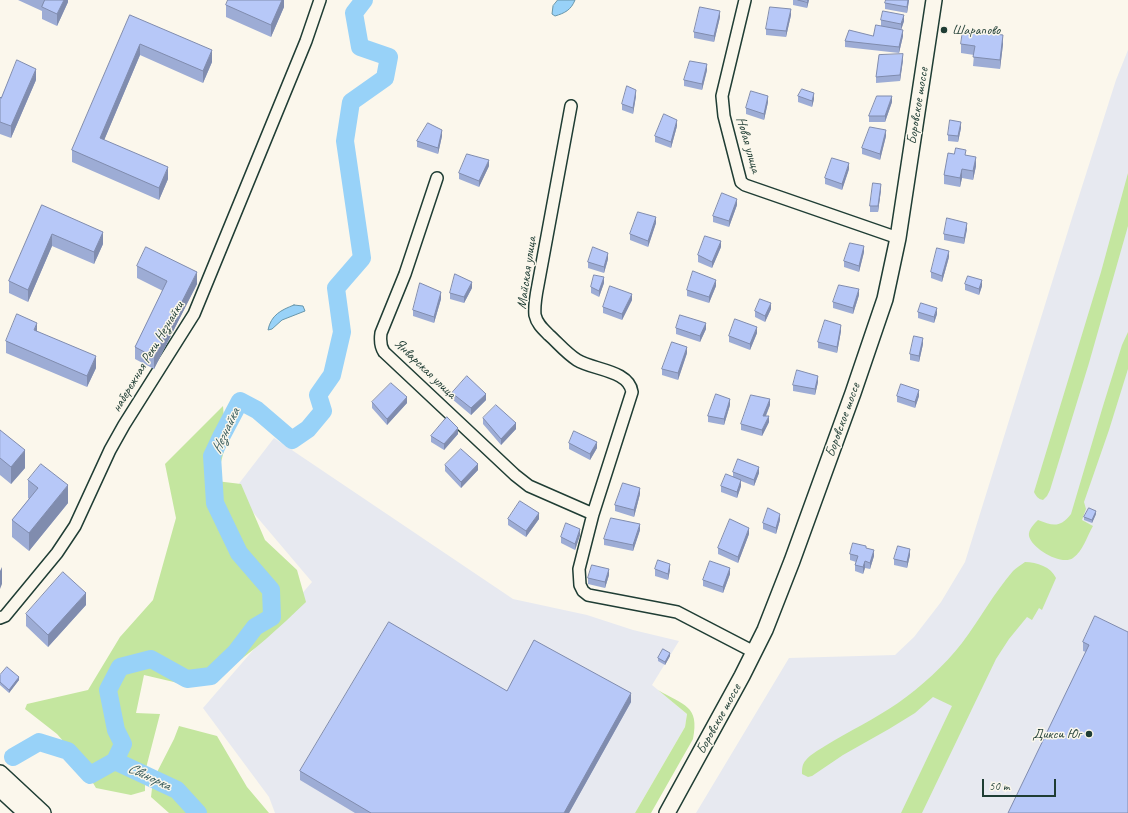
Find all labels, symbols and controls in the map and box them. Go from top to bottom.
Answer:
place label: Шарапово [952,22,1000,38]
marker: Шарапово [939,25,949,35]
street label: Боровское шоссе [904,66,932,146]
street label: Новая улица [732,115,764,175]
street label: Майская улица [514,236,540,310]
street label: набережная Реки Незнайки [108,299,188,415]
street label: Январская улица [391,335,459,403]
street label: Боровское шоссе [822,381,864,459]
water label: Незнайка [208,406,244,456]
street label: Боровское шоссе [693,681,745,757]
place label: Дикси Юг [1032,726,1081,742]
marker: Дикси Юг [1084,729,1094,739]
water label: Свинорка [125,759,173,795]
scale bar [984,771,1058,797]
text: 50 m [989,778,1009,794]

